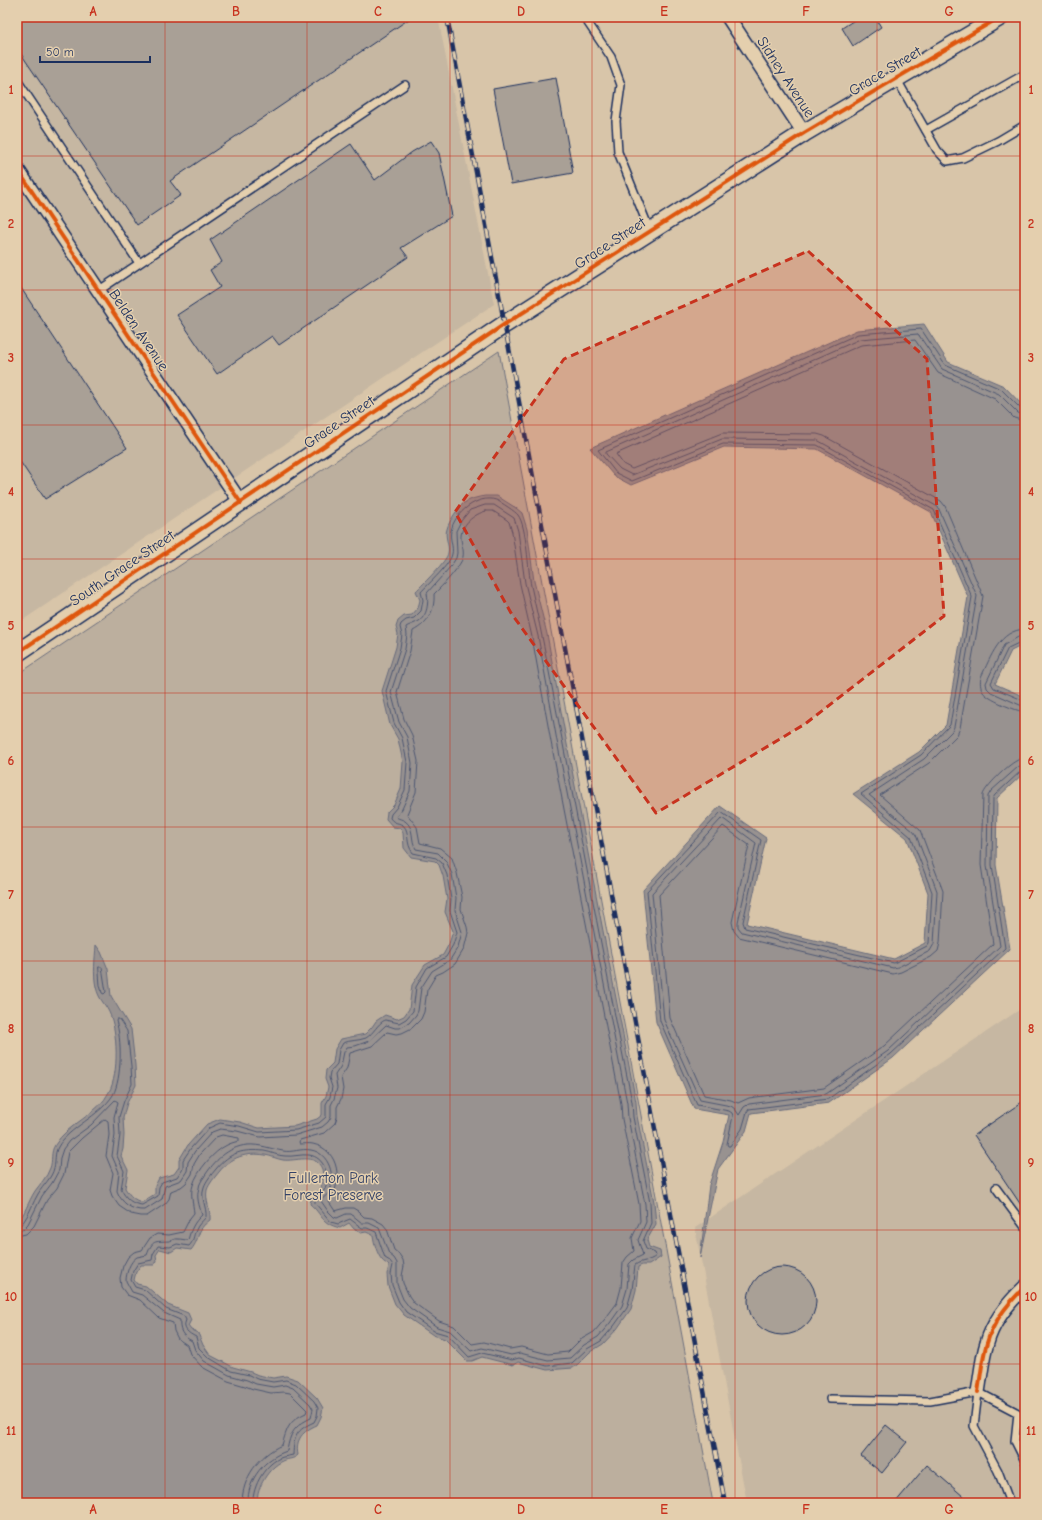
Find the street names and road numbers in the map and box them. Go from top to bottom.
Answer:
street label: Sidney Avenue [753,33,819,121]
street label: Grace Street [845,42,925,100]
street label: Grace Street [571,213,650,273]
street label: Belden Avenue [105,286,173,375]
street label: Grace Street [300,391,378,452]
street label: South Grace Street [66,526,178,610]

